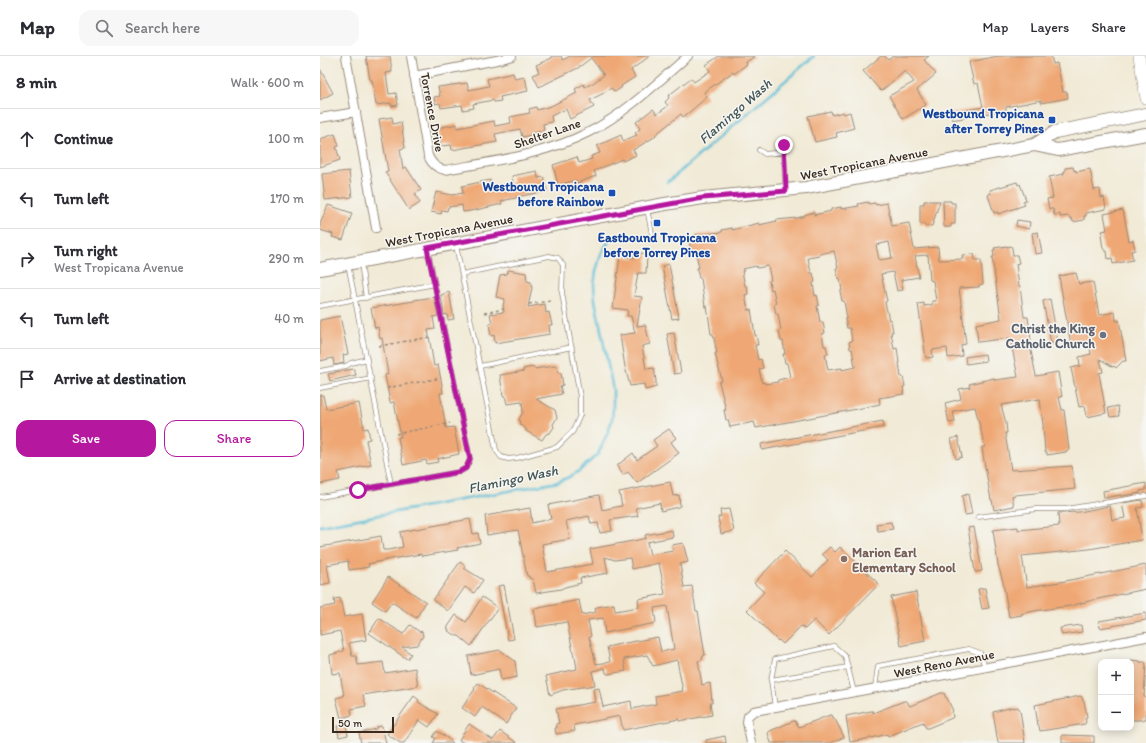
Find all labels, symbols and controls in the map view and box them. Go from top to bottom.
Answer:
search box [79,10,359,46]
text: Map [20,16,55,39]
icon: search [93,17,115,39]
text: Search here [125,19,200,37]
text: Map [983,19,1008,36]
text: Layers [1030,19,1069,36]
text: Share [1091,19,1126,36]
street label: Torrence Drive [417,71,448,153]
text: 8 min [16,72,57,92]
text: Walk · 600 m [231,75,304,90]
water label: Flamingo Wash [695,75,776,148]
place label: Westbound Tropicana after Torrey Pines [923,106,1044,137]
street label: Shelter Lane [512,115,583,152]
marker: Westbound Tropicana after Torrey Pines [1047,115,1057,125]
icon: ahead [16,128,38,150]
text: Continue [54,130,113,148]
text: 100 m [268,131,304,146]
route end [775,136,793,154]
street label: West Tropicana Avenue [799,144,929,183]
place label: Westbound Tropicana before Rainbow [483,179,604,209]
icon: left [16,188,38,210]
marker: Westbound Tropicana before Rainbow [607,188,617,198]
text: Turn left [54,190,109,208]
text: 170 m [270,191,304,206]
street label: West Tropicana Avenue [384,211,514,250]
marker: Eastbound Tropicana before Torrey Pines [652,218,662,228]
place label: Eastbound Tropicana before Torrey Pines [598,230,717,261]
text: Turn right [54,242,118,260]
icon: right [16,248,38,270]
text: 290 m [268,251,304,266]
text: West Tropicana Avenue [54,260,184,275]
icon: left [16,308,38,330]
text: Turn left [54,310,109,328]
text: 40 m [274,311,304,326]
place label: Christ the King Catholic Church [1006,321,1095,351]
marker: Christ the King Catholic Church [1098,330,1108,340]
icon: arrive [16,368,38,390]
text: Arrive at destination [54,370,186,388]
button: Save [16,420,156,457]
button: Share [164,420,304,457]
water label: Flamingo Wash [467,462,560,497]
route start [349,481,367,499]
place label: Marion Earl Elementary School [852,545,956,576]
marker: Marion Earl Elementary School [839,554,849,564]
street label: West Reno Avenue [892,646,996,681]
map controls [1098,659,1134,731]
button: + [1098,659,1134,695]
button: − [1098,695,1134,731]
scale bar [332,715,394,734]
text: 50 m [338,717,362,730]

